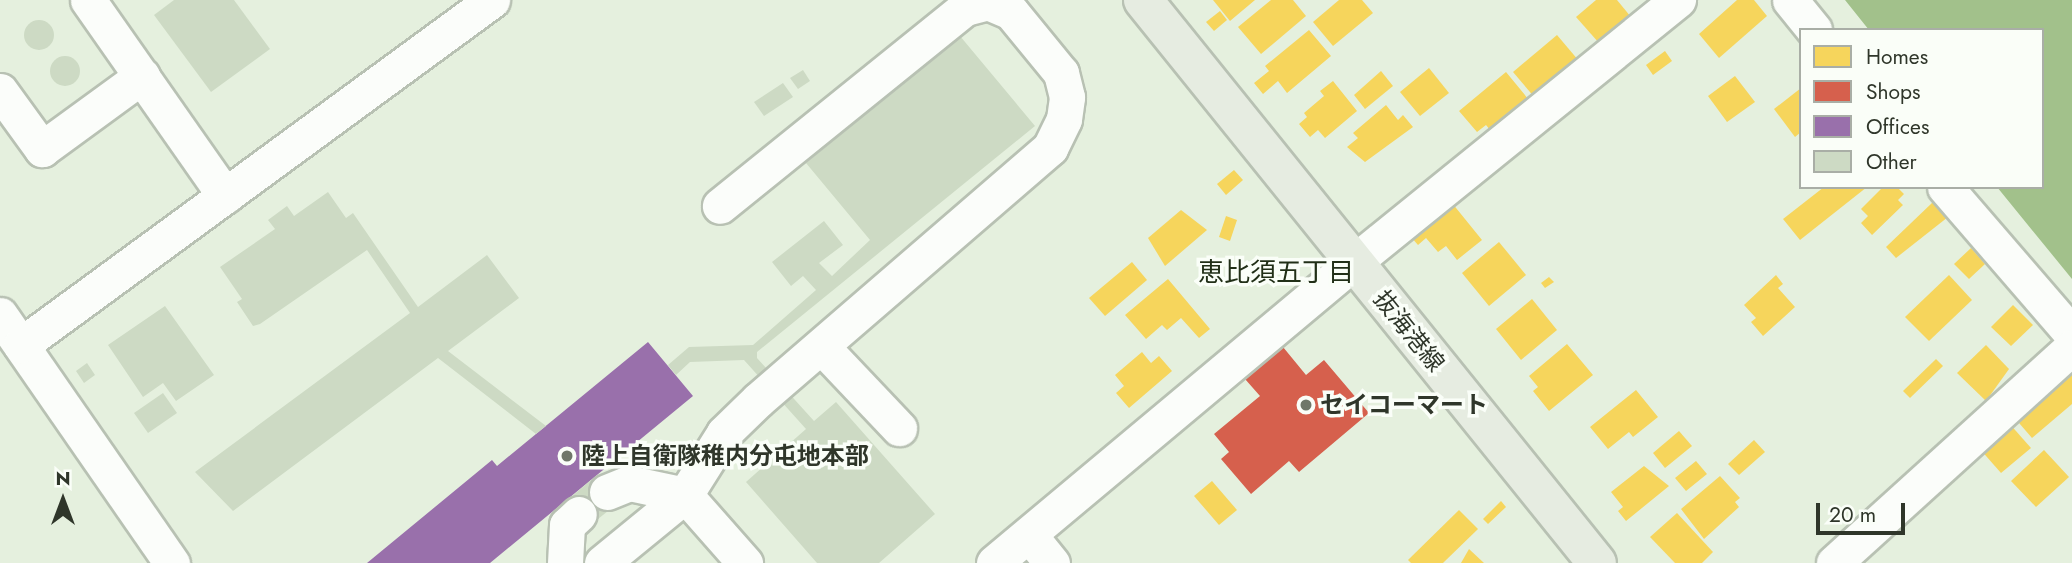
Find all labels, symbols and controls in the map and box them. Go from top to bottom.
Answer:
legend [1799,28,2044,189]
text: Homes [1866,42,1928,72]
text: Shops [1866,77,1920,107]
text: Offices [1866,112,1929,142]
text: Other [1866,147,1917,177]
district label: 恵比須五丁目 [1198,257,1354,289]
street label: 抜海港線 [1368,285,1450,377]
place label: セイコーマート [1320,391,1488,419]
marker: セイコーマート [1298,397,1314,413]
place label: 陸上自衛隊稚内分屯地本部 [581,442,869,470]
marker: 陸上自衛隊稚内分屯地本部 [559,448,575,464]
north arrow [28,465,98,535]
text: N [55,465,71,492]
scale bar [1820,490,1909,534]
text: 20 m [1829,500,1876,530]

